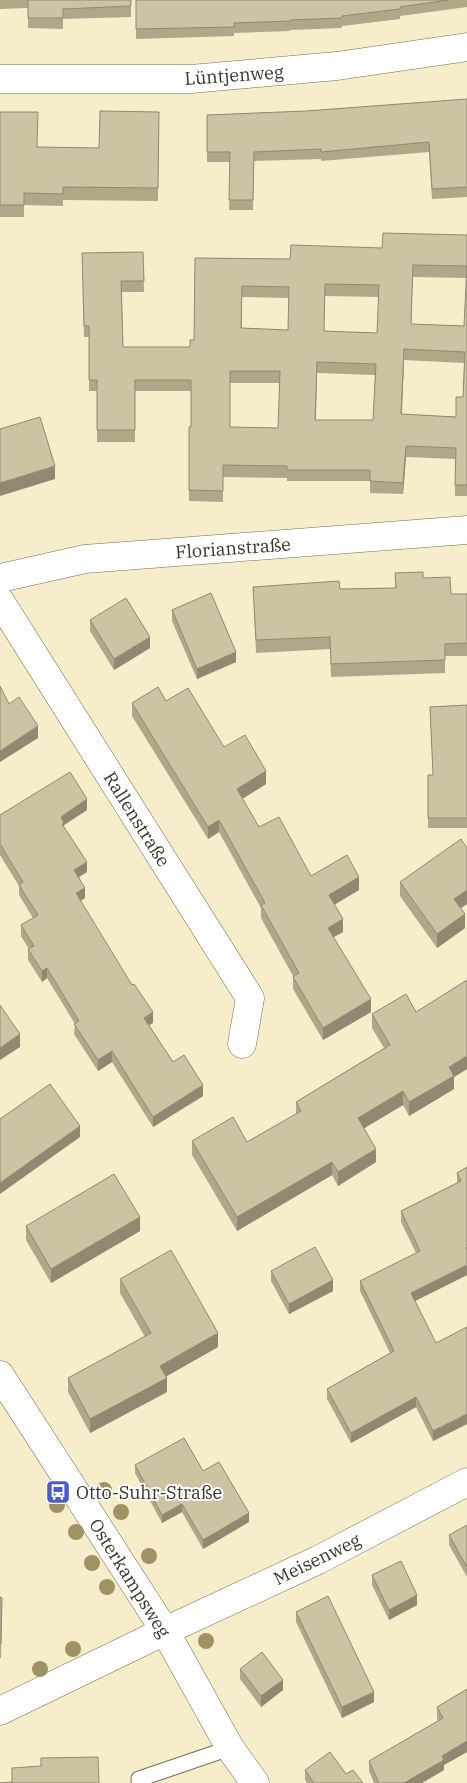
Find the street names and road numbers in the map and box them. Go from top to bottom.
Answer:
street label: Lüntjenweg [184,60,285,90]
street label: Florianstraße [174,532,292,564]
street label: Rallenstraße [99,767,175,871]
street label: Osterkampsweg [84,1514,176,1642]
street label: Meisenweg [270,1528,364,1590]

